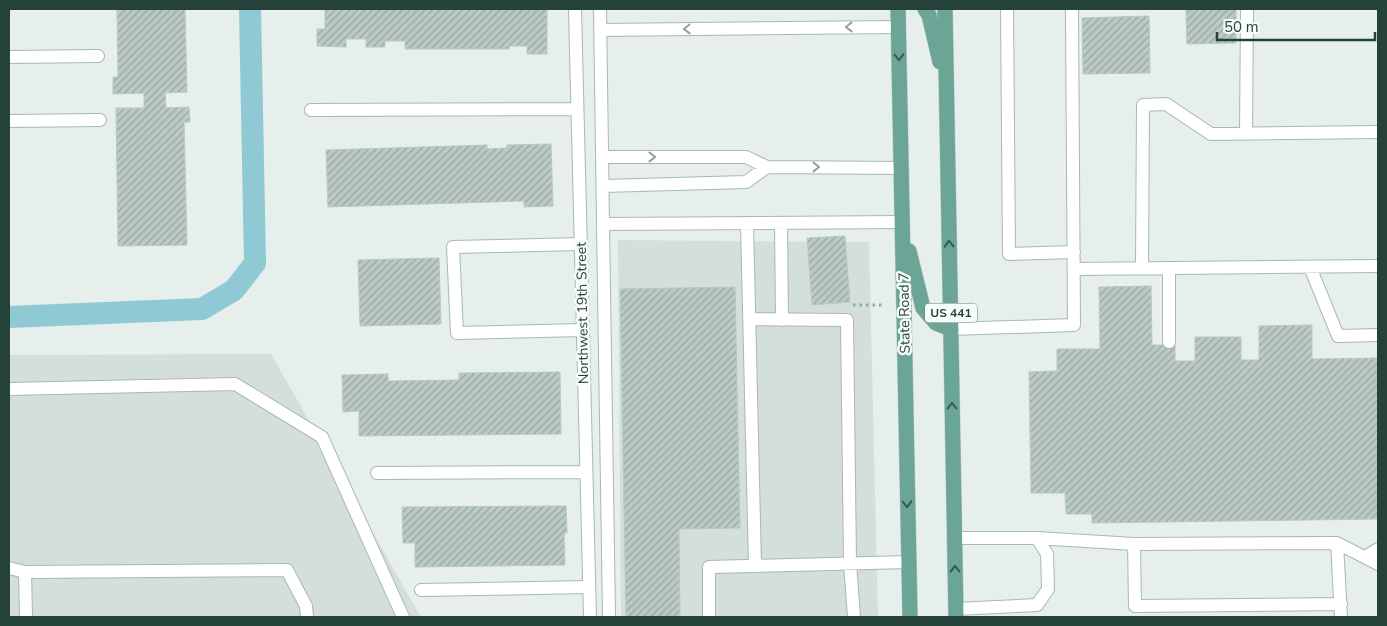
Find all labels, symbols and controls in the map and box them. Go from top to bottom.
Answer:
scale bar [1217,10,1374,42]
text: 50 m [1224,17,1259,37]
one-way arrow [845,22,853,32]
one-way arrow [683,24,690,34]
one-way arrow [894,54,904,62]
one-way arrow [648,152,656,162]
one-way arrow [812,162,820,172]
one-way arrow [944,239,954,247]
street label: Northwest 19th Street [572,242,593,384]
street label: State Road 7 [894,272,915,354]
road number: US 441 [925,304,977,322]
one-way arrow [947,402,957,410]
one-way arrow [902,500,913,508]
one-way arrow [950,564,960,572]

